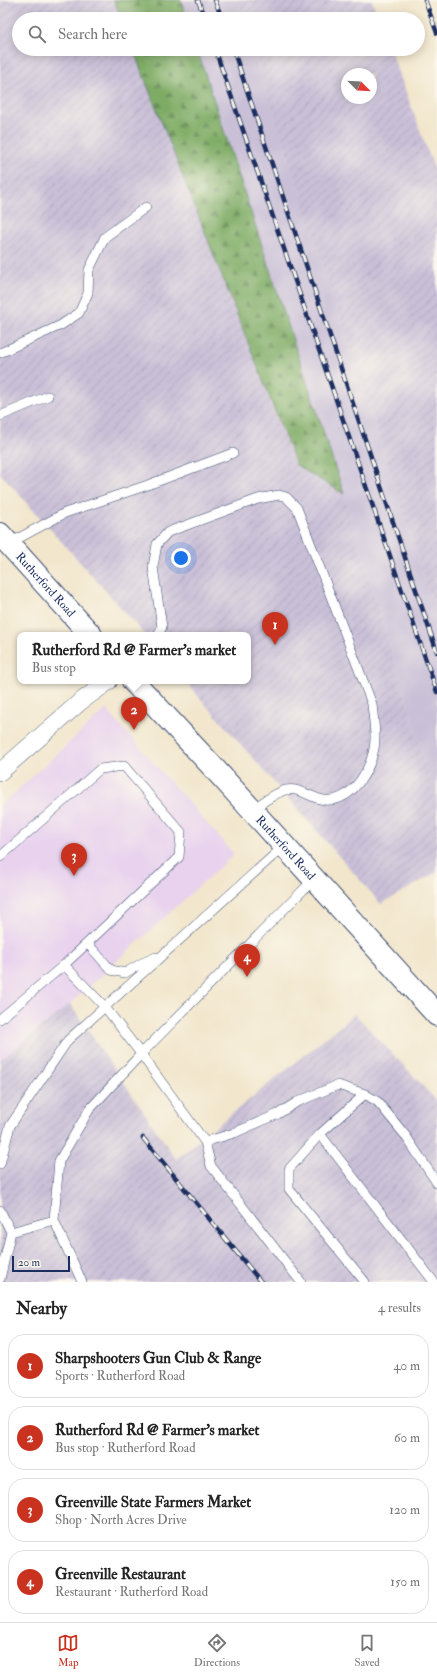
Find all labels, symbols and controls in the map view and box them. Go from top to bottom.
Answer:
search box [12,12,425,56]
icon: search [26,23,48,45]
text: Search here [58,25,127,44]
north arrow [341,68,377,104]
your location [171,548,191,568]
street label: Rutherford Road [12,549,78,620]
pin: 1 [262,612,288,645]
popup [17,632,251,684]
text: Rutherford Rd @ Farmer's market [32,641,236,660]
text: Bus stop [32,660,76,676]
pin: 2 [121,697,147,730]
street label: Rutherford Road [252,813,318,883]
pin: 3 [61,843,87,876]
pin: 4 [234,944,260,977]
scale bar [12,1254,70,1273]
text: 20 m [18,1256,40,1269]
text: Nearby [16,1298,67,1319]
text: 4 results [378,1300,421,1316]
text: Sharpshooters Gun Club & Range [55,1349,261,1368]
text: 1 [28,1358,32,1374]
text: 40 m [394,1358,420,1374]
text: Sports · Rutherford Road [55,1368,185,1384]
text: Rutherford Rd @ Farmer's market [55,1421,259,1440]
text: 2 [27,1430,33,1446]
text: 60 m [394,1430,420,1446]
text: Bus stop · Rutherford Road [55,1440,196,1456]
text: Greenville State Farmers Market [55,1493,251,1512]
text: 3 [28,1502,33,1518]
text: 120 m [389,1502,420,1518]
text: Shop · North Acres Drive [55,1512,187,1528]
text: Greenville Restaurant [55,1565,186,1584]
text: 4 [26,1574,34,1590]
text: 150 m [390,1574,420,1590]
text: Restaurant · Rutherford Road [55,1584,208,1600]
tab: Map [57,1632,79,1669]
tab: Directions [194,1632,240,1669]
tab: Saved [355,1632,380,1669]

